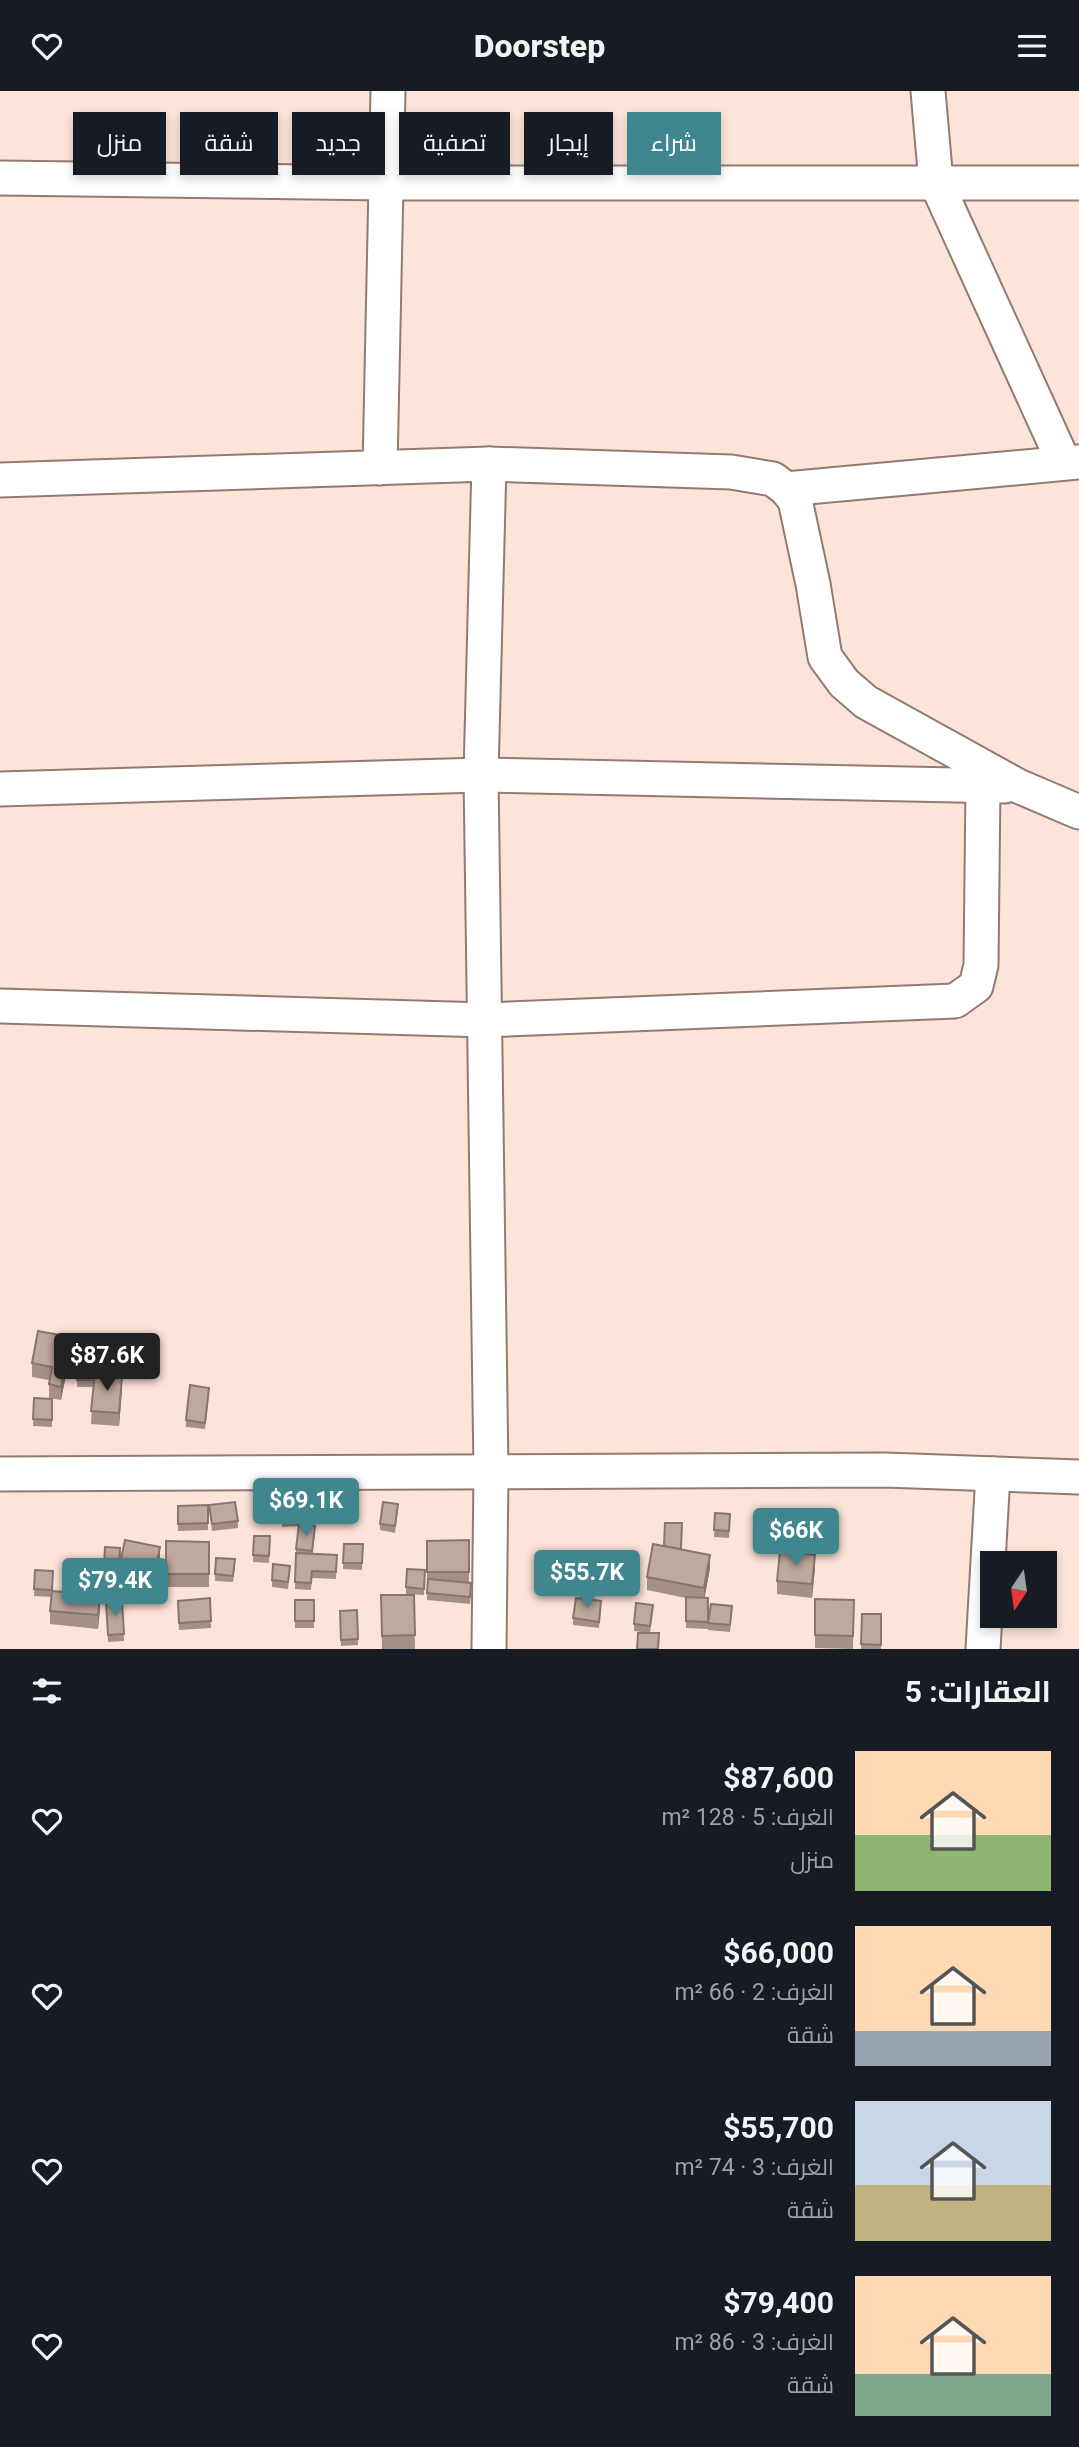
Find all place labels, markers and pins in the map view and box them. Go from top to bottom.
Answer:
pin: $87.6K [50,1333,164,1393]
pin: $69.1K [249,1479,363,1538]
pin: $66K [755,1509,837,1568]
pin: $55.7K [530,1551,644,1610]
pin: $79.4K [58,1559,172,1618]

